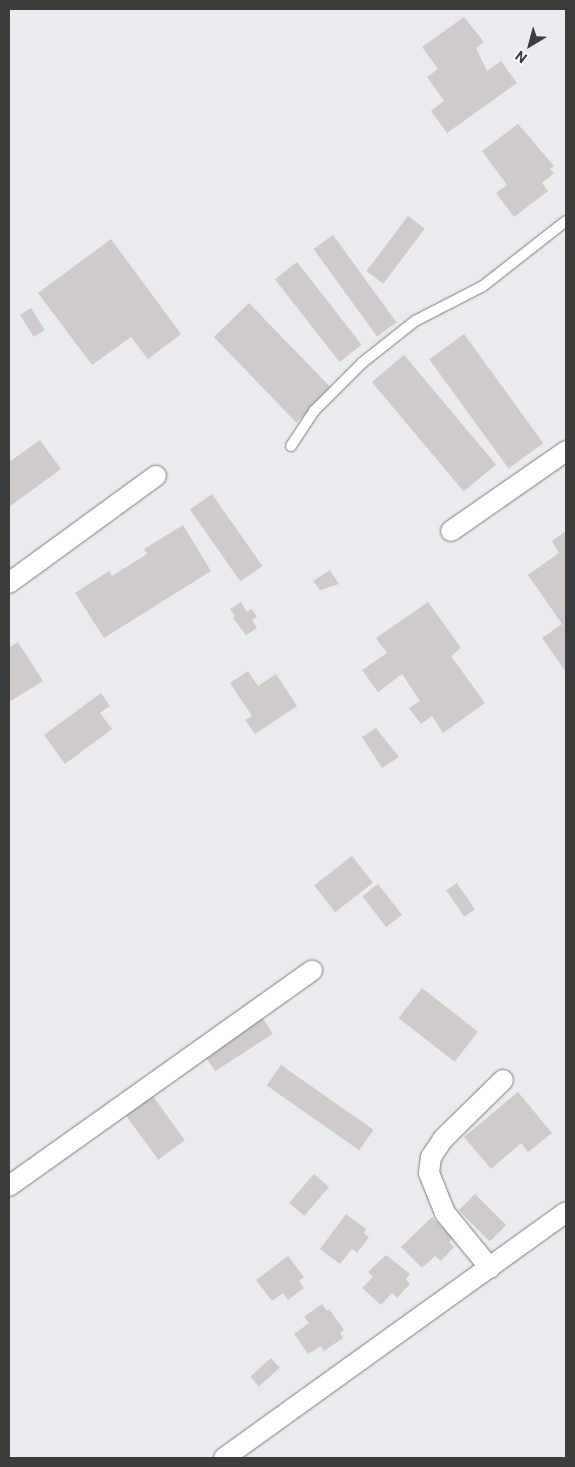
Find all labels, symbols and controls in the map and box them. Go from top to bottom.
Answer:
north arrow [505,20,555,70]
text: N [512,48,530,66]

